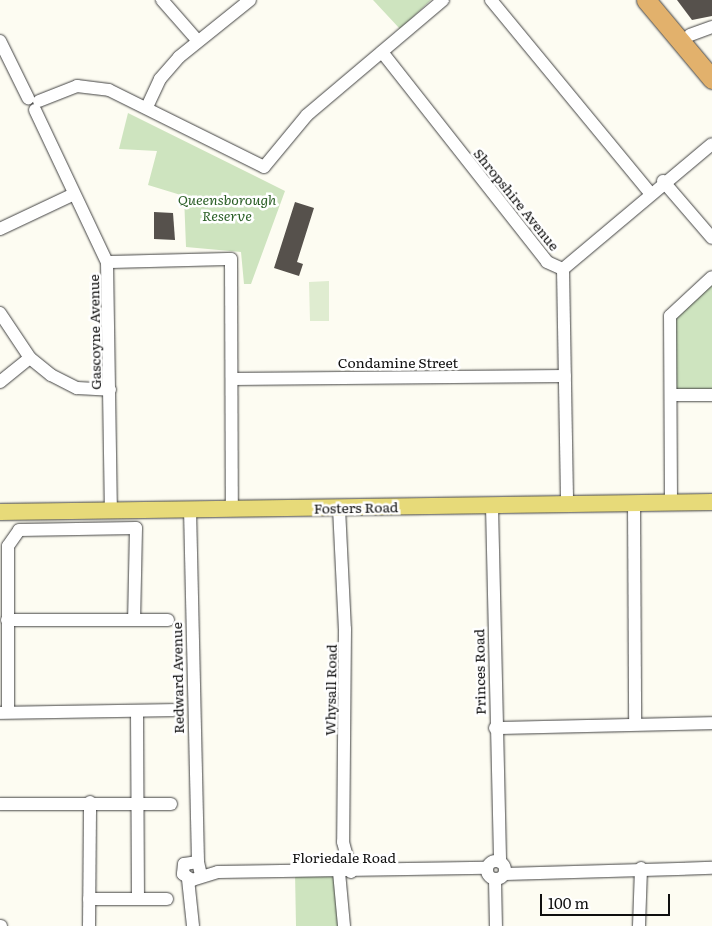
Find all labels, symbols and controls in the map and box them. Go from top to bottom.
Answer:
street label: Shropshire Avenue [471,145,563,253]
park label: Queensborough Reserve [178,191,276,223]
street label: Gascoyne Avenue [85,274,103,390]
street label: Condamine Street [338,354,458,370]
street label: Fosters Road [314,498,398,516]
street label: Redward Avenue [168,622,186,734]
street label: Princes Road [470,629,488,715]
street label: Whysall Road [321,644,339,736]
street label: Floriedale Road [292,849,396,865]
scale bar [542,884,672,916]
text: 100 m [548,891,589,914]

